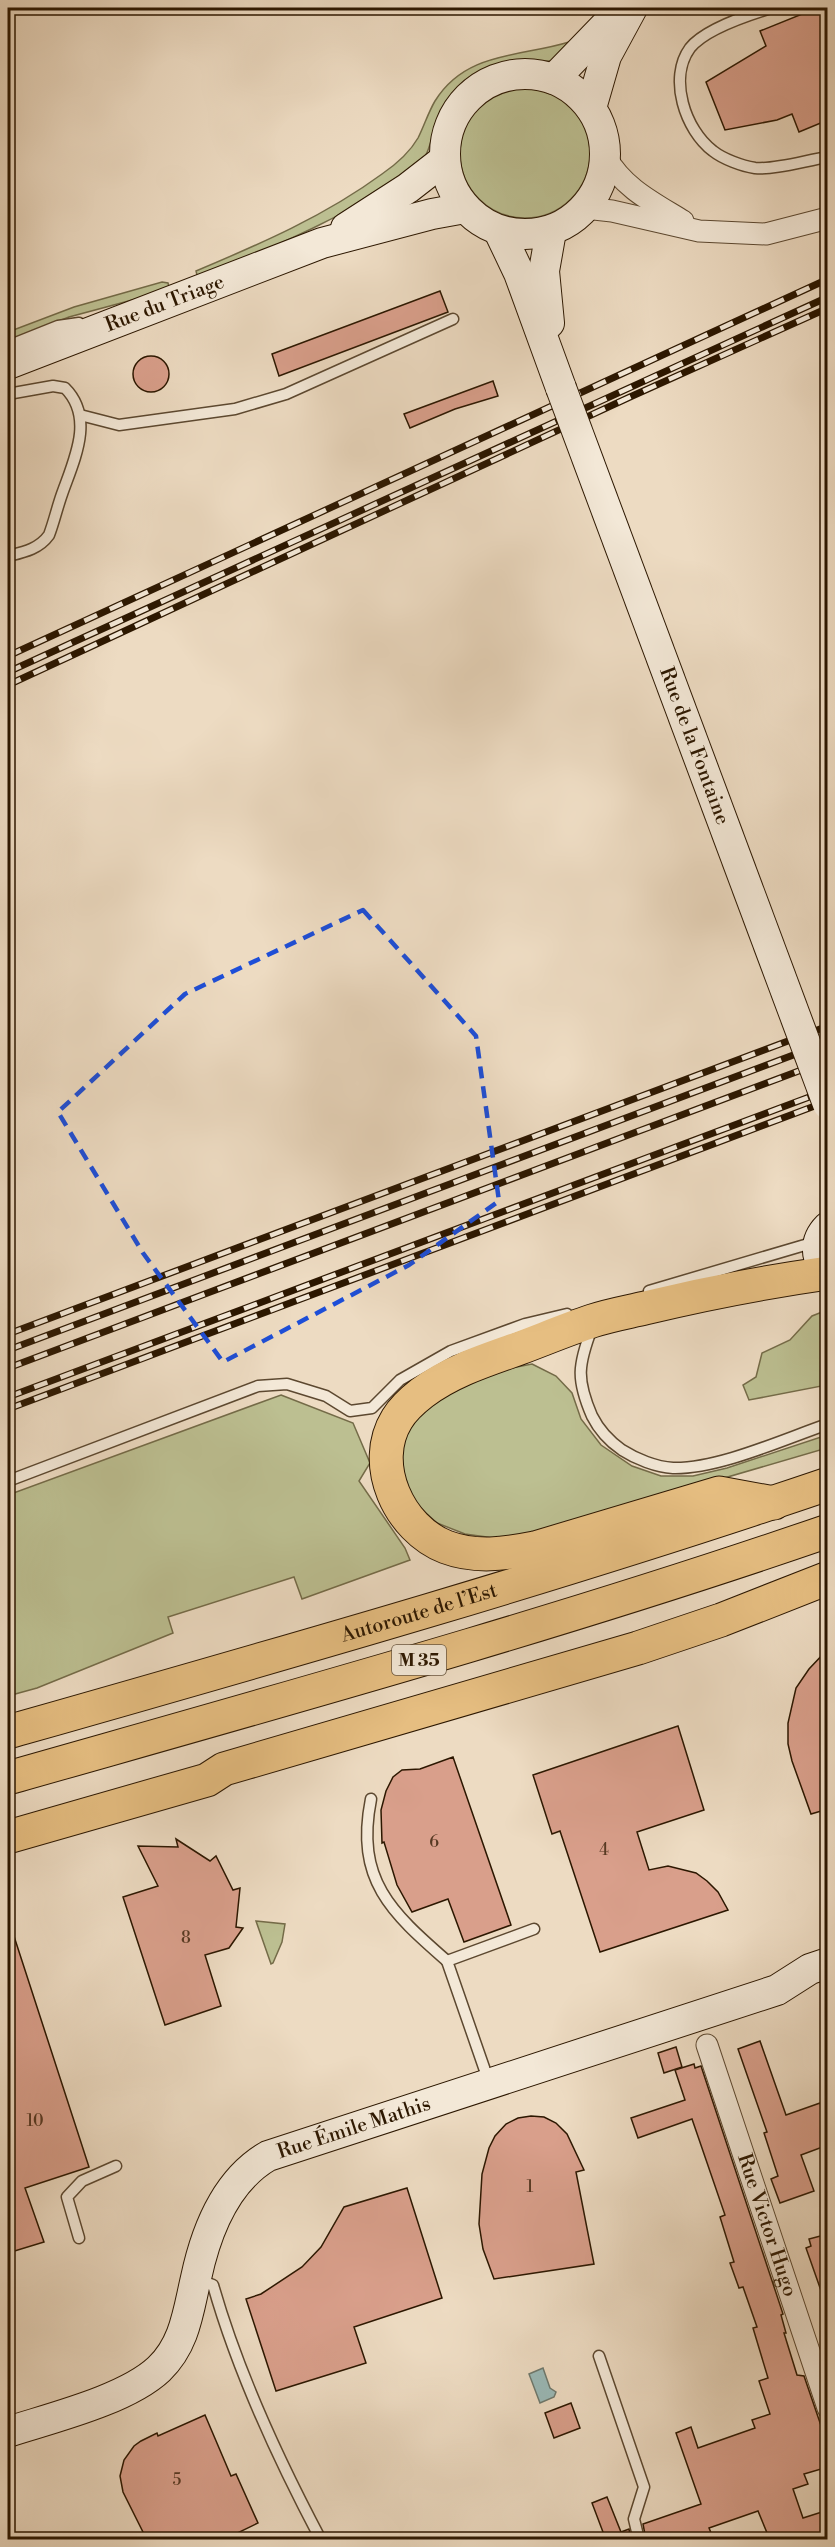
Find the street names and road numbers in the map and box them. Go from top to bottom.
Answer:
street label: Rue du Triage [102,269,228,338]
street label: Rue de la Fontaine [654,664,735,828]
street label: Autoroute de l’Est [337,1578,500,1648]
road number: M 35 [392,1645,446,1675]
street label: Rue Émile Mathis [274,2091,434,2165]
street label: Rue Victor Hugo [732,2150,803,2300]

